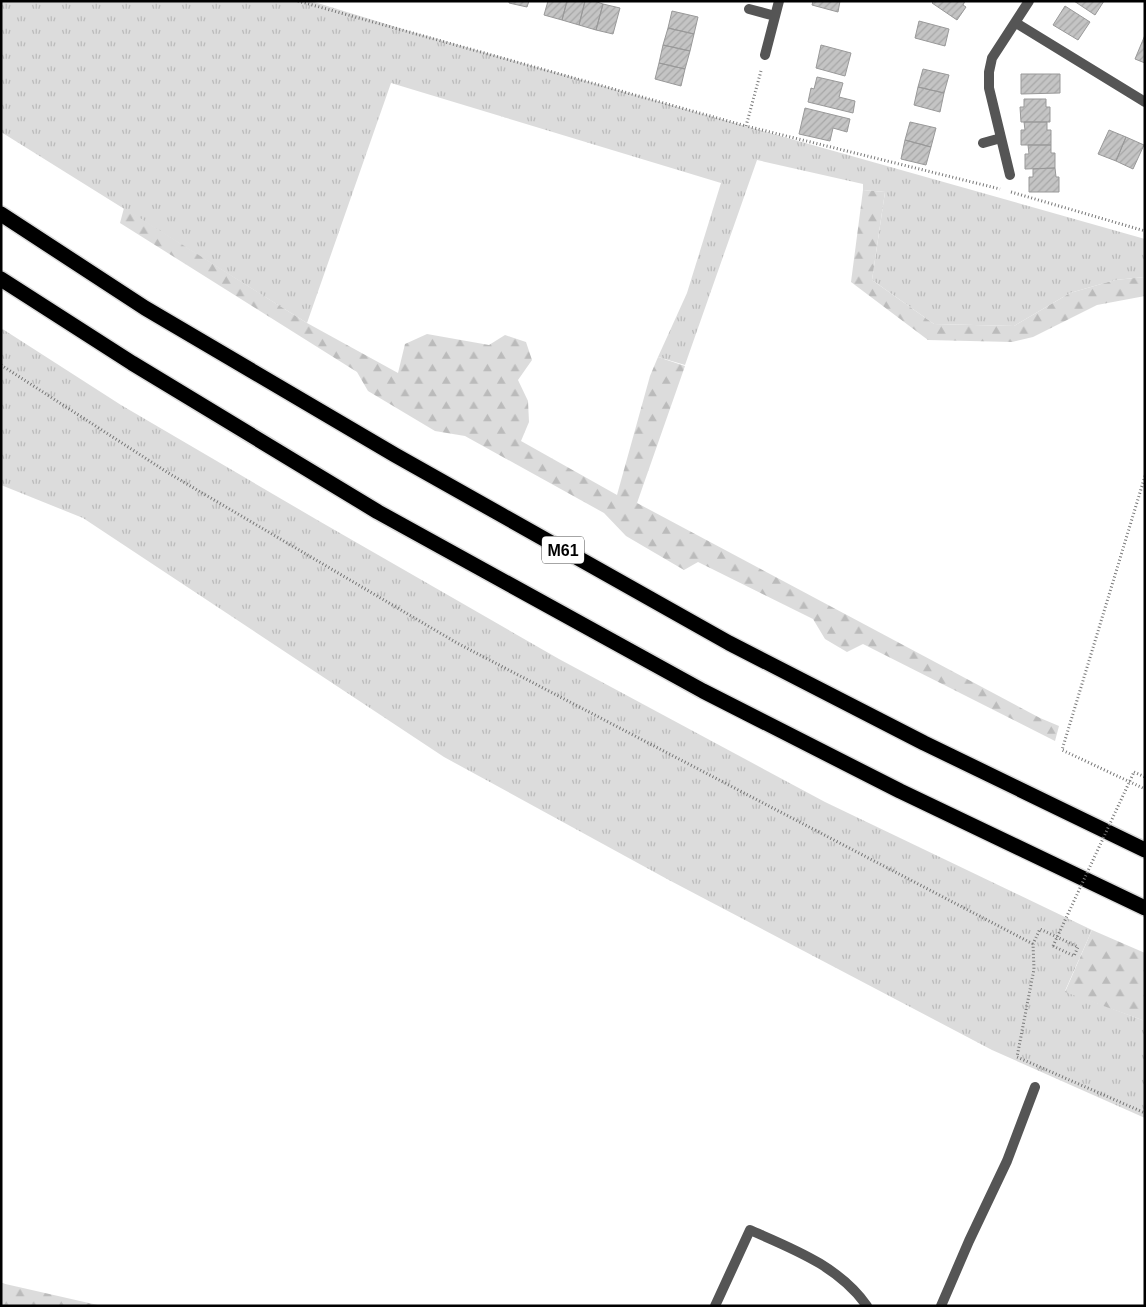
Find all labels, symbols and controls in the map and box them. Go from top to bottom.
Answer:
road number: M61 [542,536,584,564]

